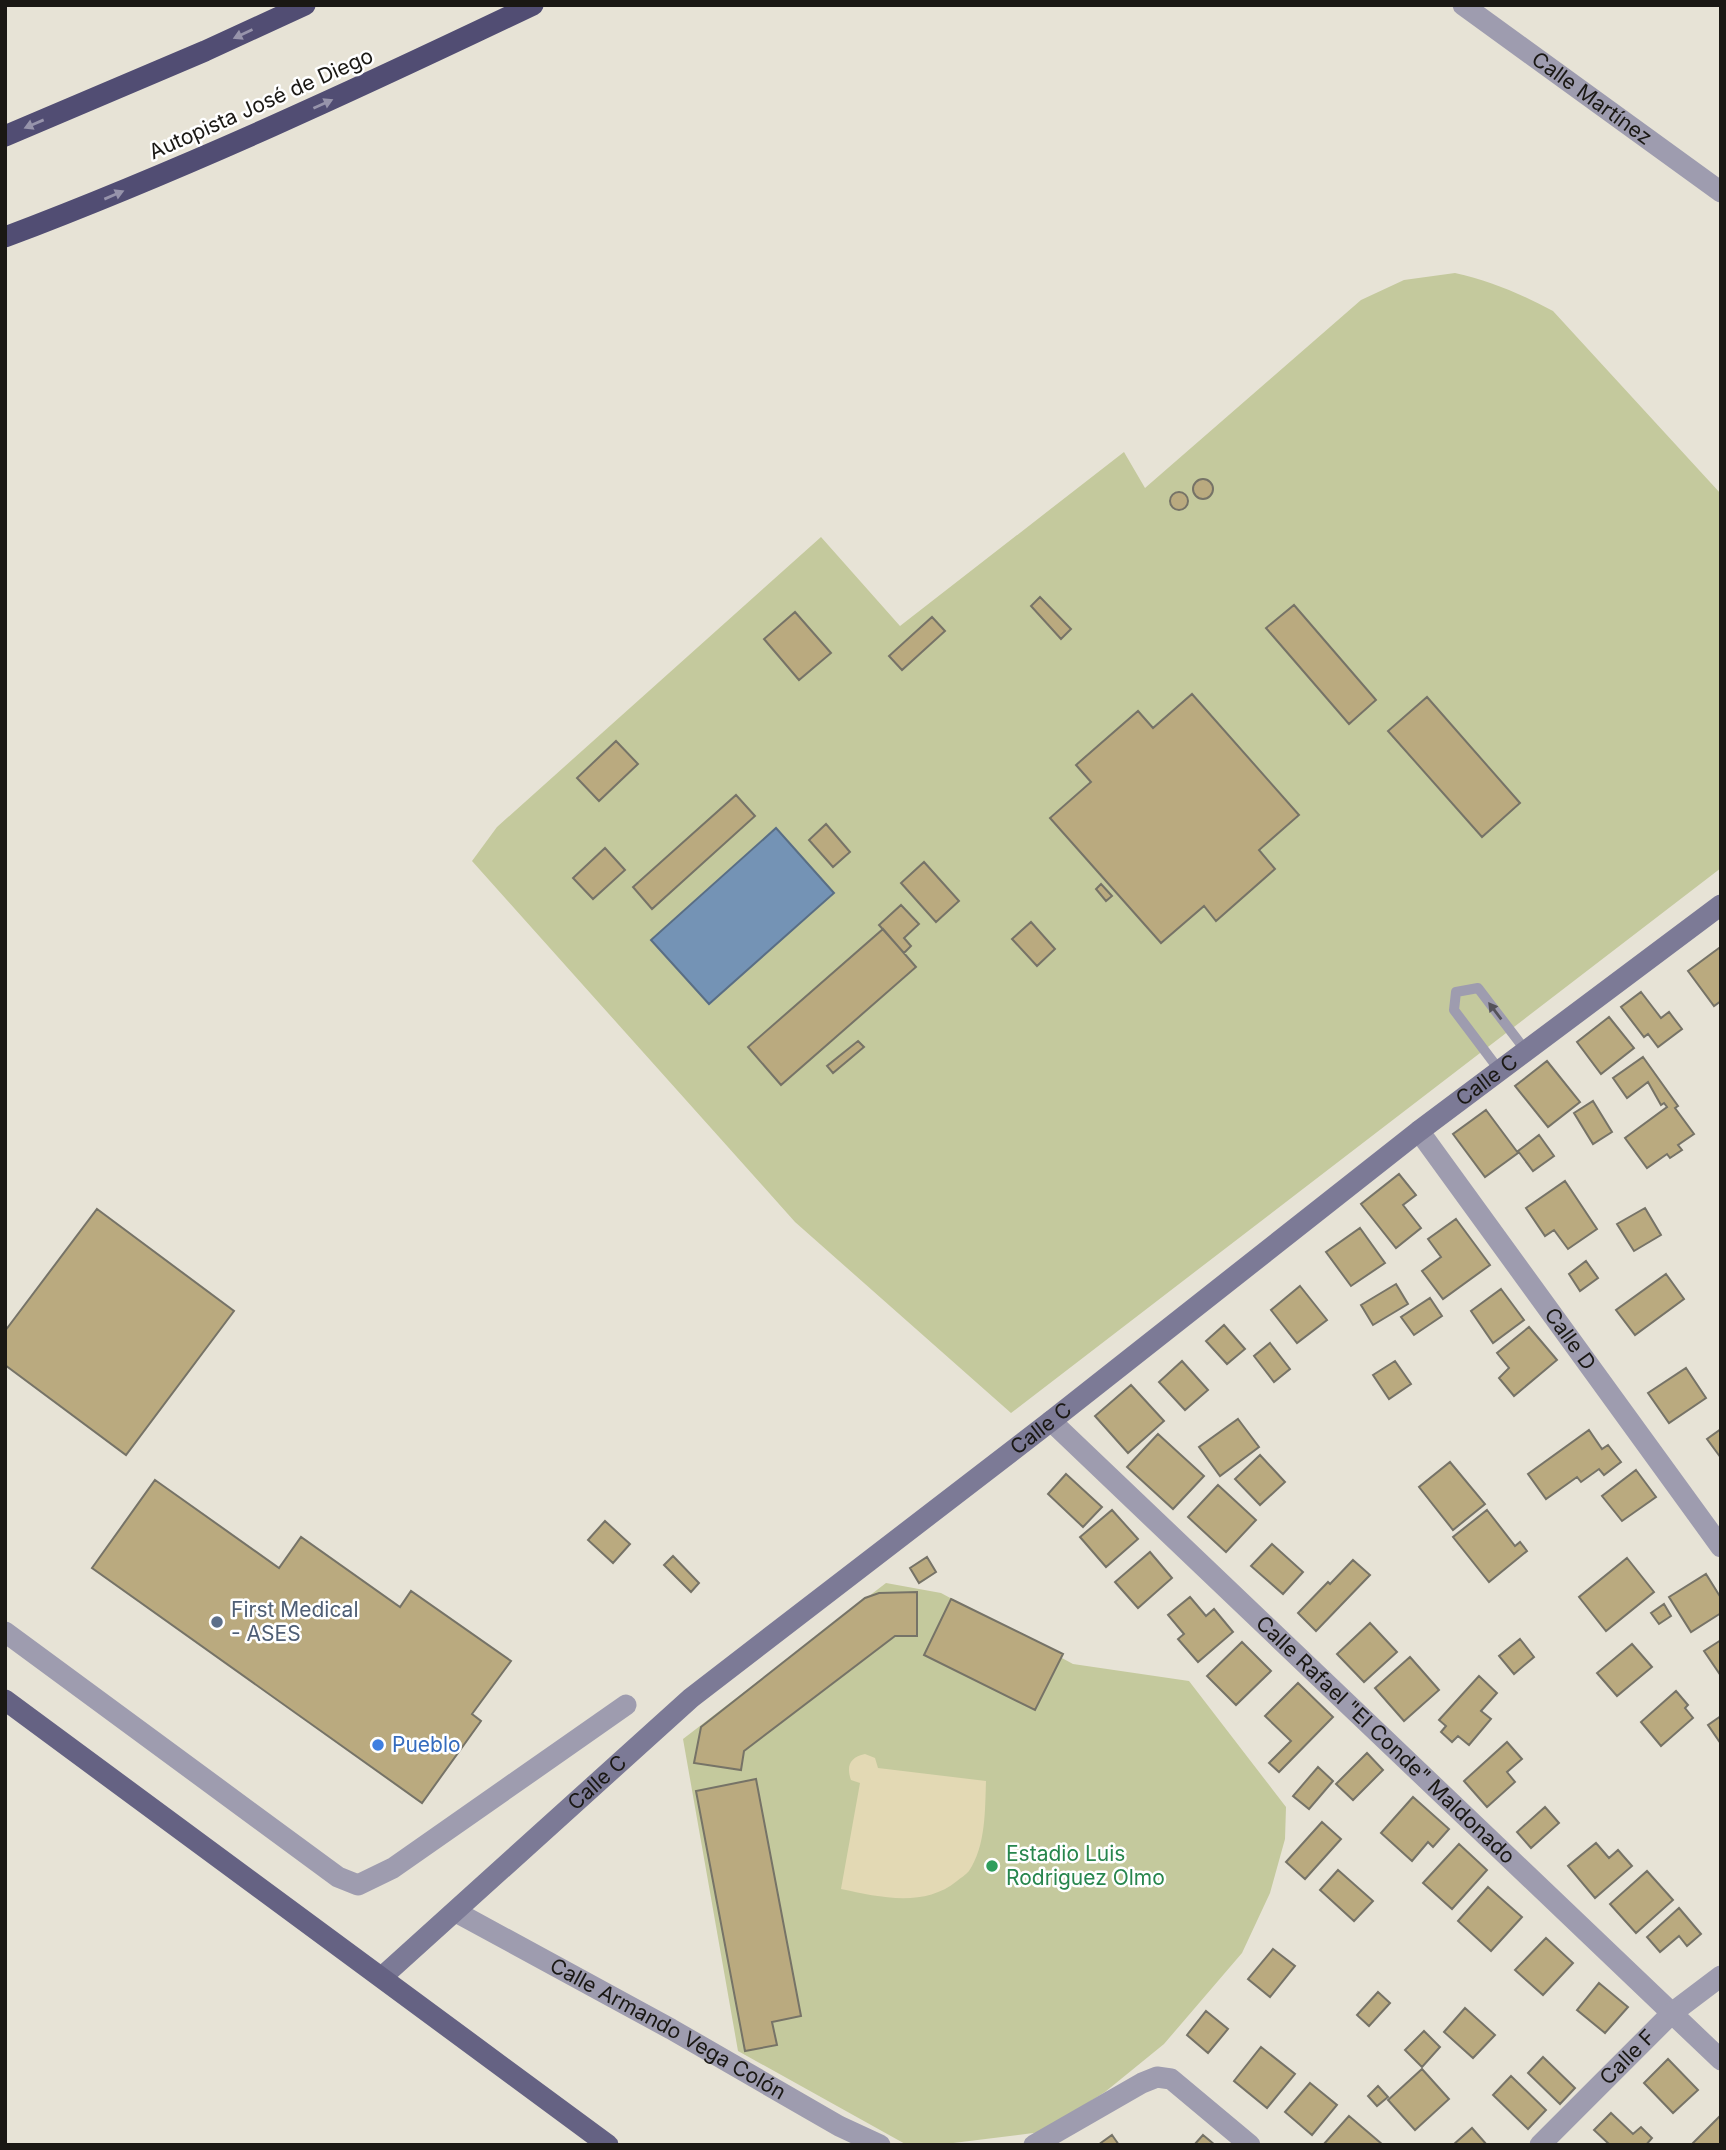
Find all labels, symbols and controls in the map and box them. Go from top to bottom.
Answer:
one-way arrow [233,28,253,40]
street label: Autopista José de Diego [145,43,377,164]
street label: Calle Martínez [1527,46,1657,150]
one-way arrow [313,98,334,109]
one-way arrow [23,119,44,130]
one-way arrow [104,189,125,200]
one-way arrow [1488,1001,1502,1020]
street label: Calle C [1451,1048,1523,1111]
street label: Calle D [1540,1303,1601,1375]
street label: Calle C [1005,1397,1076,1460]
place label: First Medical - ASES [231,1597,359,1646]
street label: Calle Rafael "El Conde" Maldonado [1251,1610,1520,1869]
marker: First Medical - ASES [209,1614,225,1630]
place label: Pueblo [392,1732,461,1757]
marker: Pueblo [370,1737,386,1753]
street label: Calle C [562,1749,632,1815]
place label: Estadio Luis Rodriguez Olmo [1006,1841,1165,1890]
marker: Estadio Luis Rodriguez Olmo [984,1858,1000,1874]
street label: Calle Armando Vega Colón [546,1953,791,2105]
street label: Calle F [1594,2024,1660,2090]

